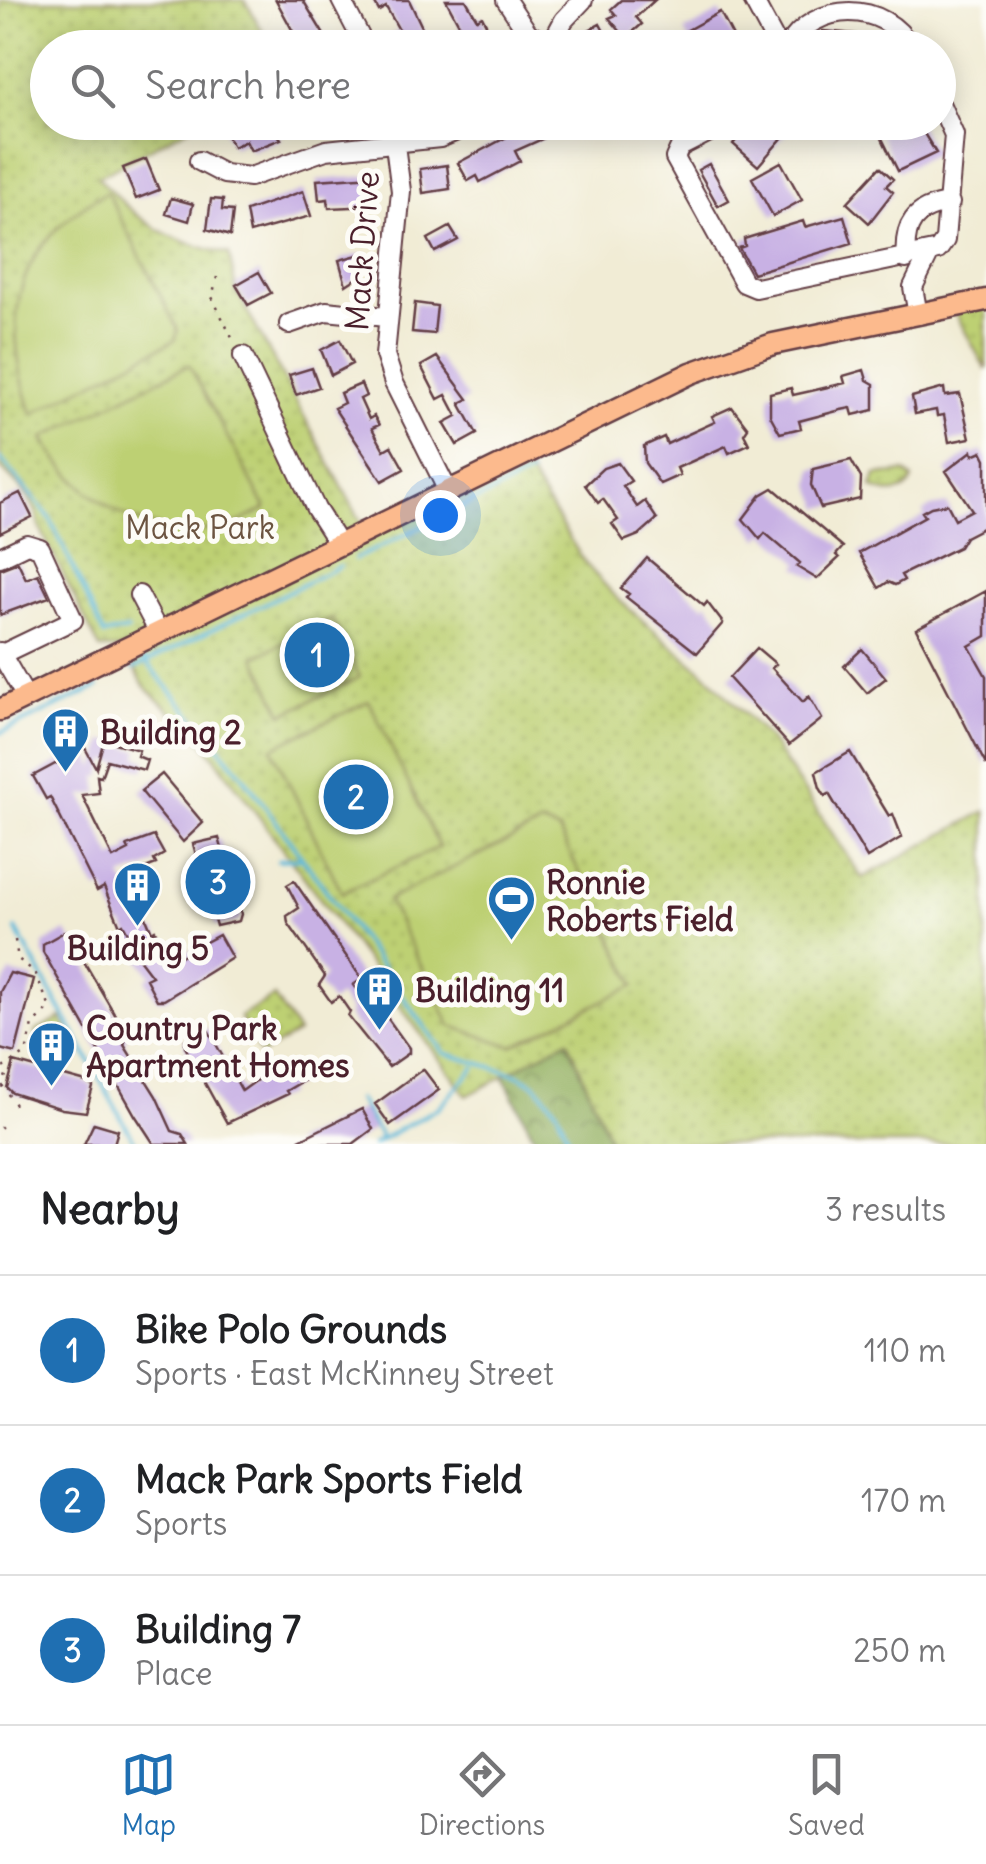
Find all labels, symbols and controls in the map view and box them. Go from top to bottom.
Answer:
search box [30,30,956,140]
icon: search [65,58,120,113]
text: Search here [145,62,351,109]
street label: Mack Drive [336,170,388,332]
your location [415,490,466,541]
park label: Mack Park [125,507,275,548]
pin: 1 [284,618,350,692]
building icon: Building 2 [39,706,91,774]
place label: Building 2 [100,712,242,753]
pin: 2 [324,760,388,834]
pin: 3 [186,844,250,920]
building icon: Building 5 [112,860,164,928]
place label: Ronnie Roberts Field [546,862,734,940]
sports icon: Ronnie Roberts Field [485,874,537,942]
place label: Building 5 [67,928,209,969]
building icon: Building 11 [354,964,406,1032]
place label: Building 11 [415,970,564,1011]
place label: Country Park Apartment Homes [86,1008,350,1086]
building icon: Country Park Apartment Homes [25,1020,77,1088]
text: Nearby [40,1183,179,1235]
text: 3 results [825,1189,946,1230]
text: Bike Polo Grounds [135,1306,447,1353]
text: 1 [66,1330,79,1371]
text: 110 m [864,1330,946,1371]
text: Sports · East McKinney Street [135,1353,554,1394]
text: Mack Park Sports Field [135,1456,523,1503]
text: 2 [64,1480,81,1521]
text: 170 m [861,1480,946,1521]
text: Sports [135,1503,227,1544]
text: Building 7 [135,1606,301,1653]
text: 3 [63,1630,82,1671]
text: 250 m [853,1630,946,1671]
text: Place [135,1653,212,1694]
tab: Map [121,1747,176,1843]
tab: Directions [419,1747,545,1843]
tab: Saved [788,1747,865,1843]

